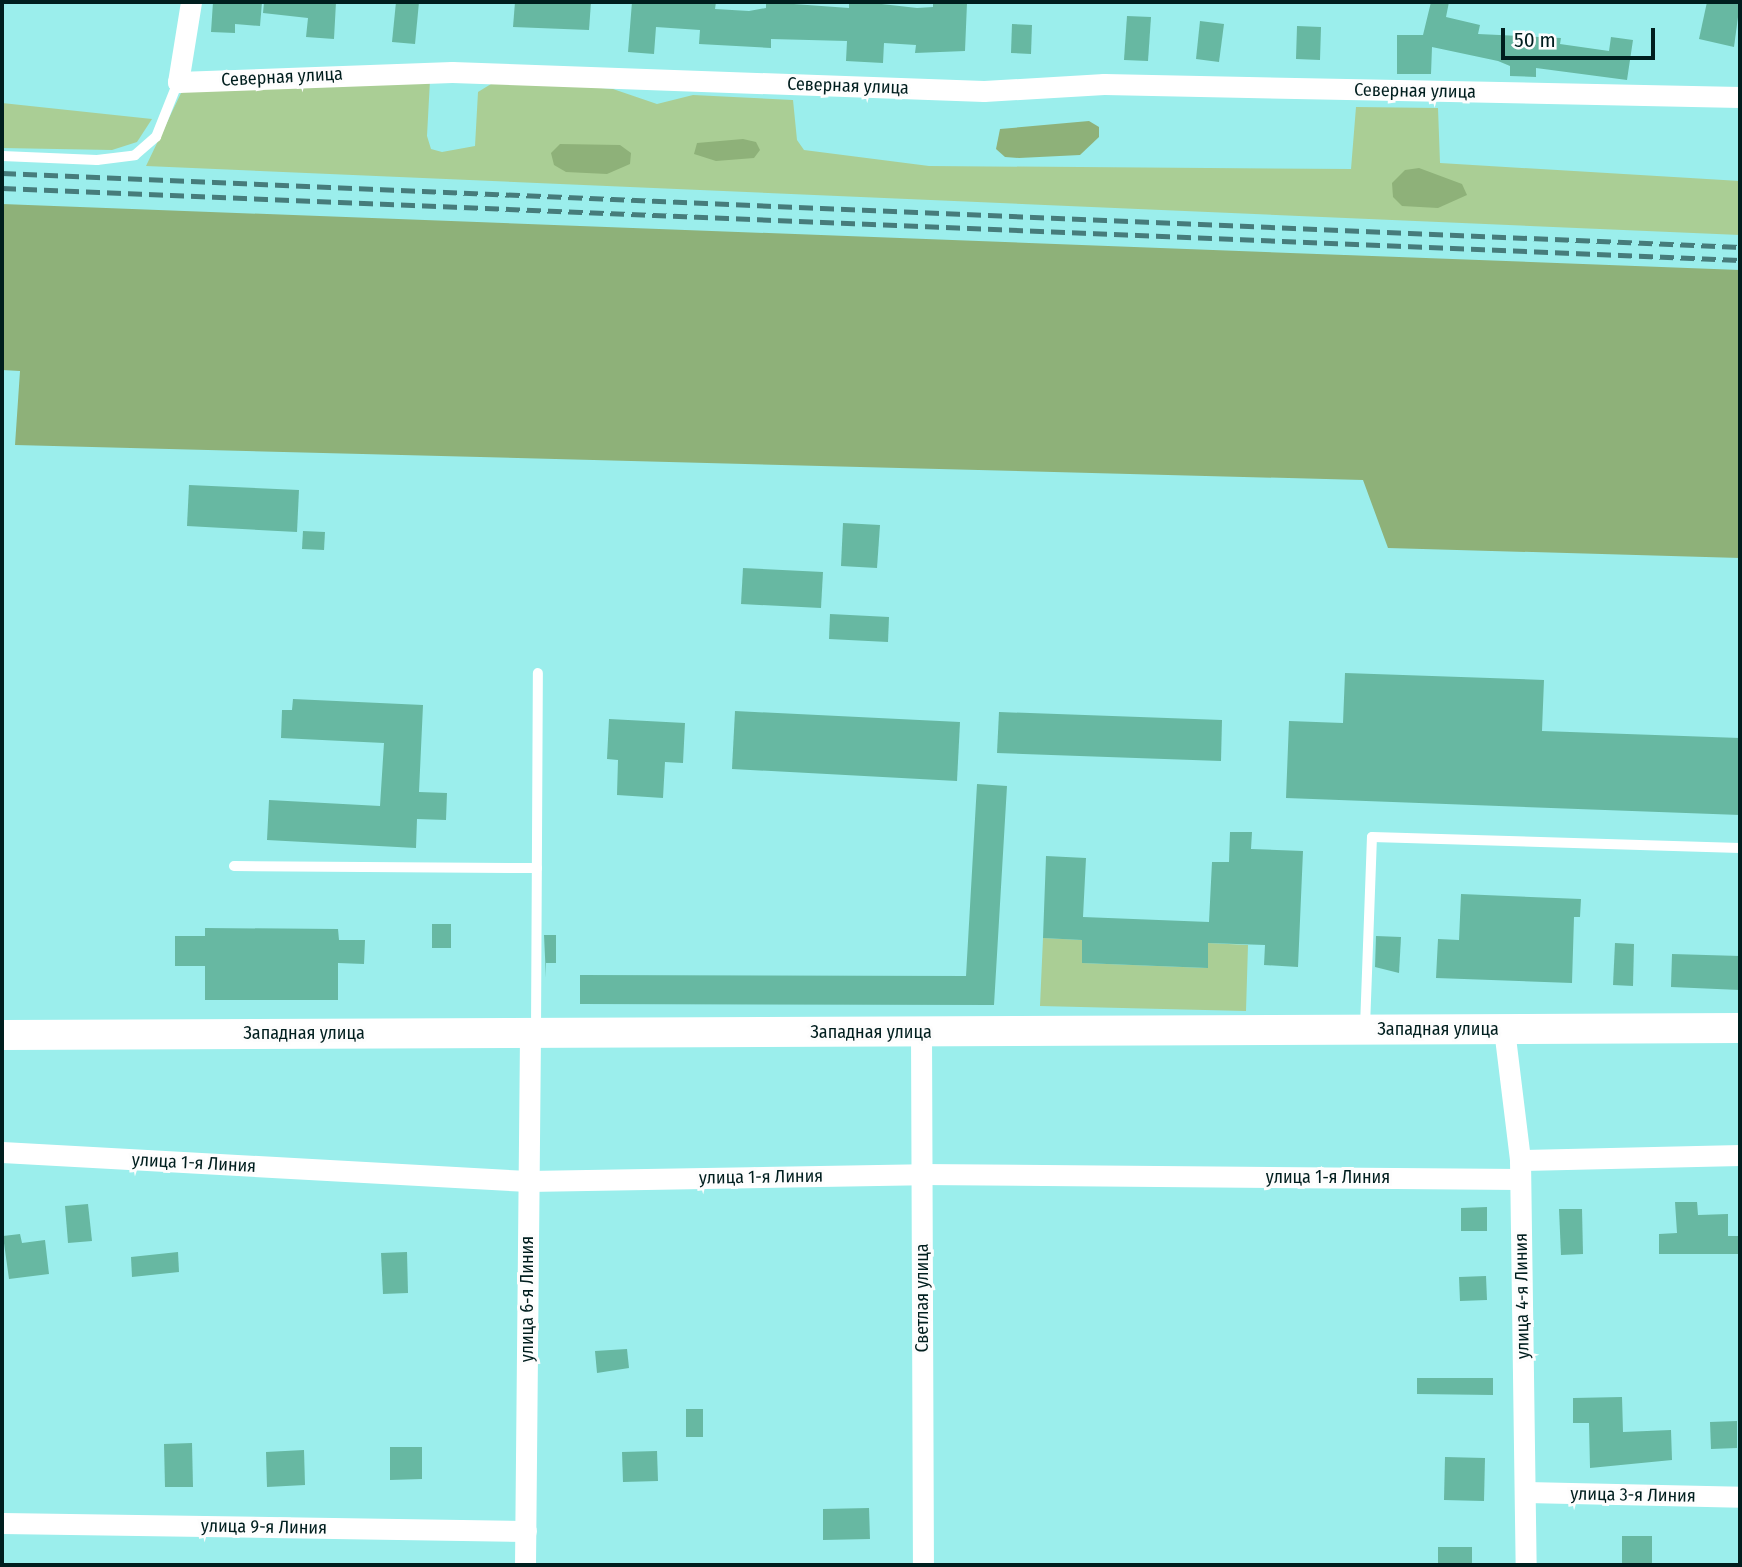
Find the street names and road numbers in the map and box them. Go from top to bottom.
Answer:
street label: Северная улица [221,63,343,91]
street label: Северная улица [787,73,909,99]
street label: Северная улица [1354,79,1476,103]
street label: Западная улица [1377,1018,1499,1040]
street label: Западная улица [810,1021,932,1043]
street label: Западная улица [243,1022,365,1044]
street label: улица 1-я Линия [131,1149,257,1177]
street label: улица 1-я Линия [699,1165,823,1189]
street label: улица 1-я Линия [1266,1166,1390,1188]
street label: улица 4-я Линия [1510,1233,1534,1359]
street label: улица 6-я Линия [516,1236,538,1362]
street label: Светлая улица [911,1243,933,1353]
street label: улица 3-я Линия [1570,1483,1696,1507]
street label: улица 9-я Линия [201,1515,327,1539]

